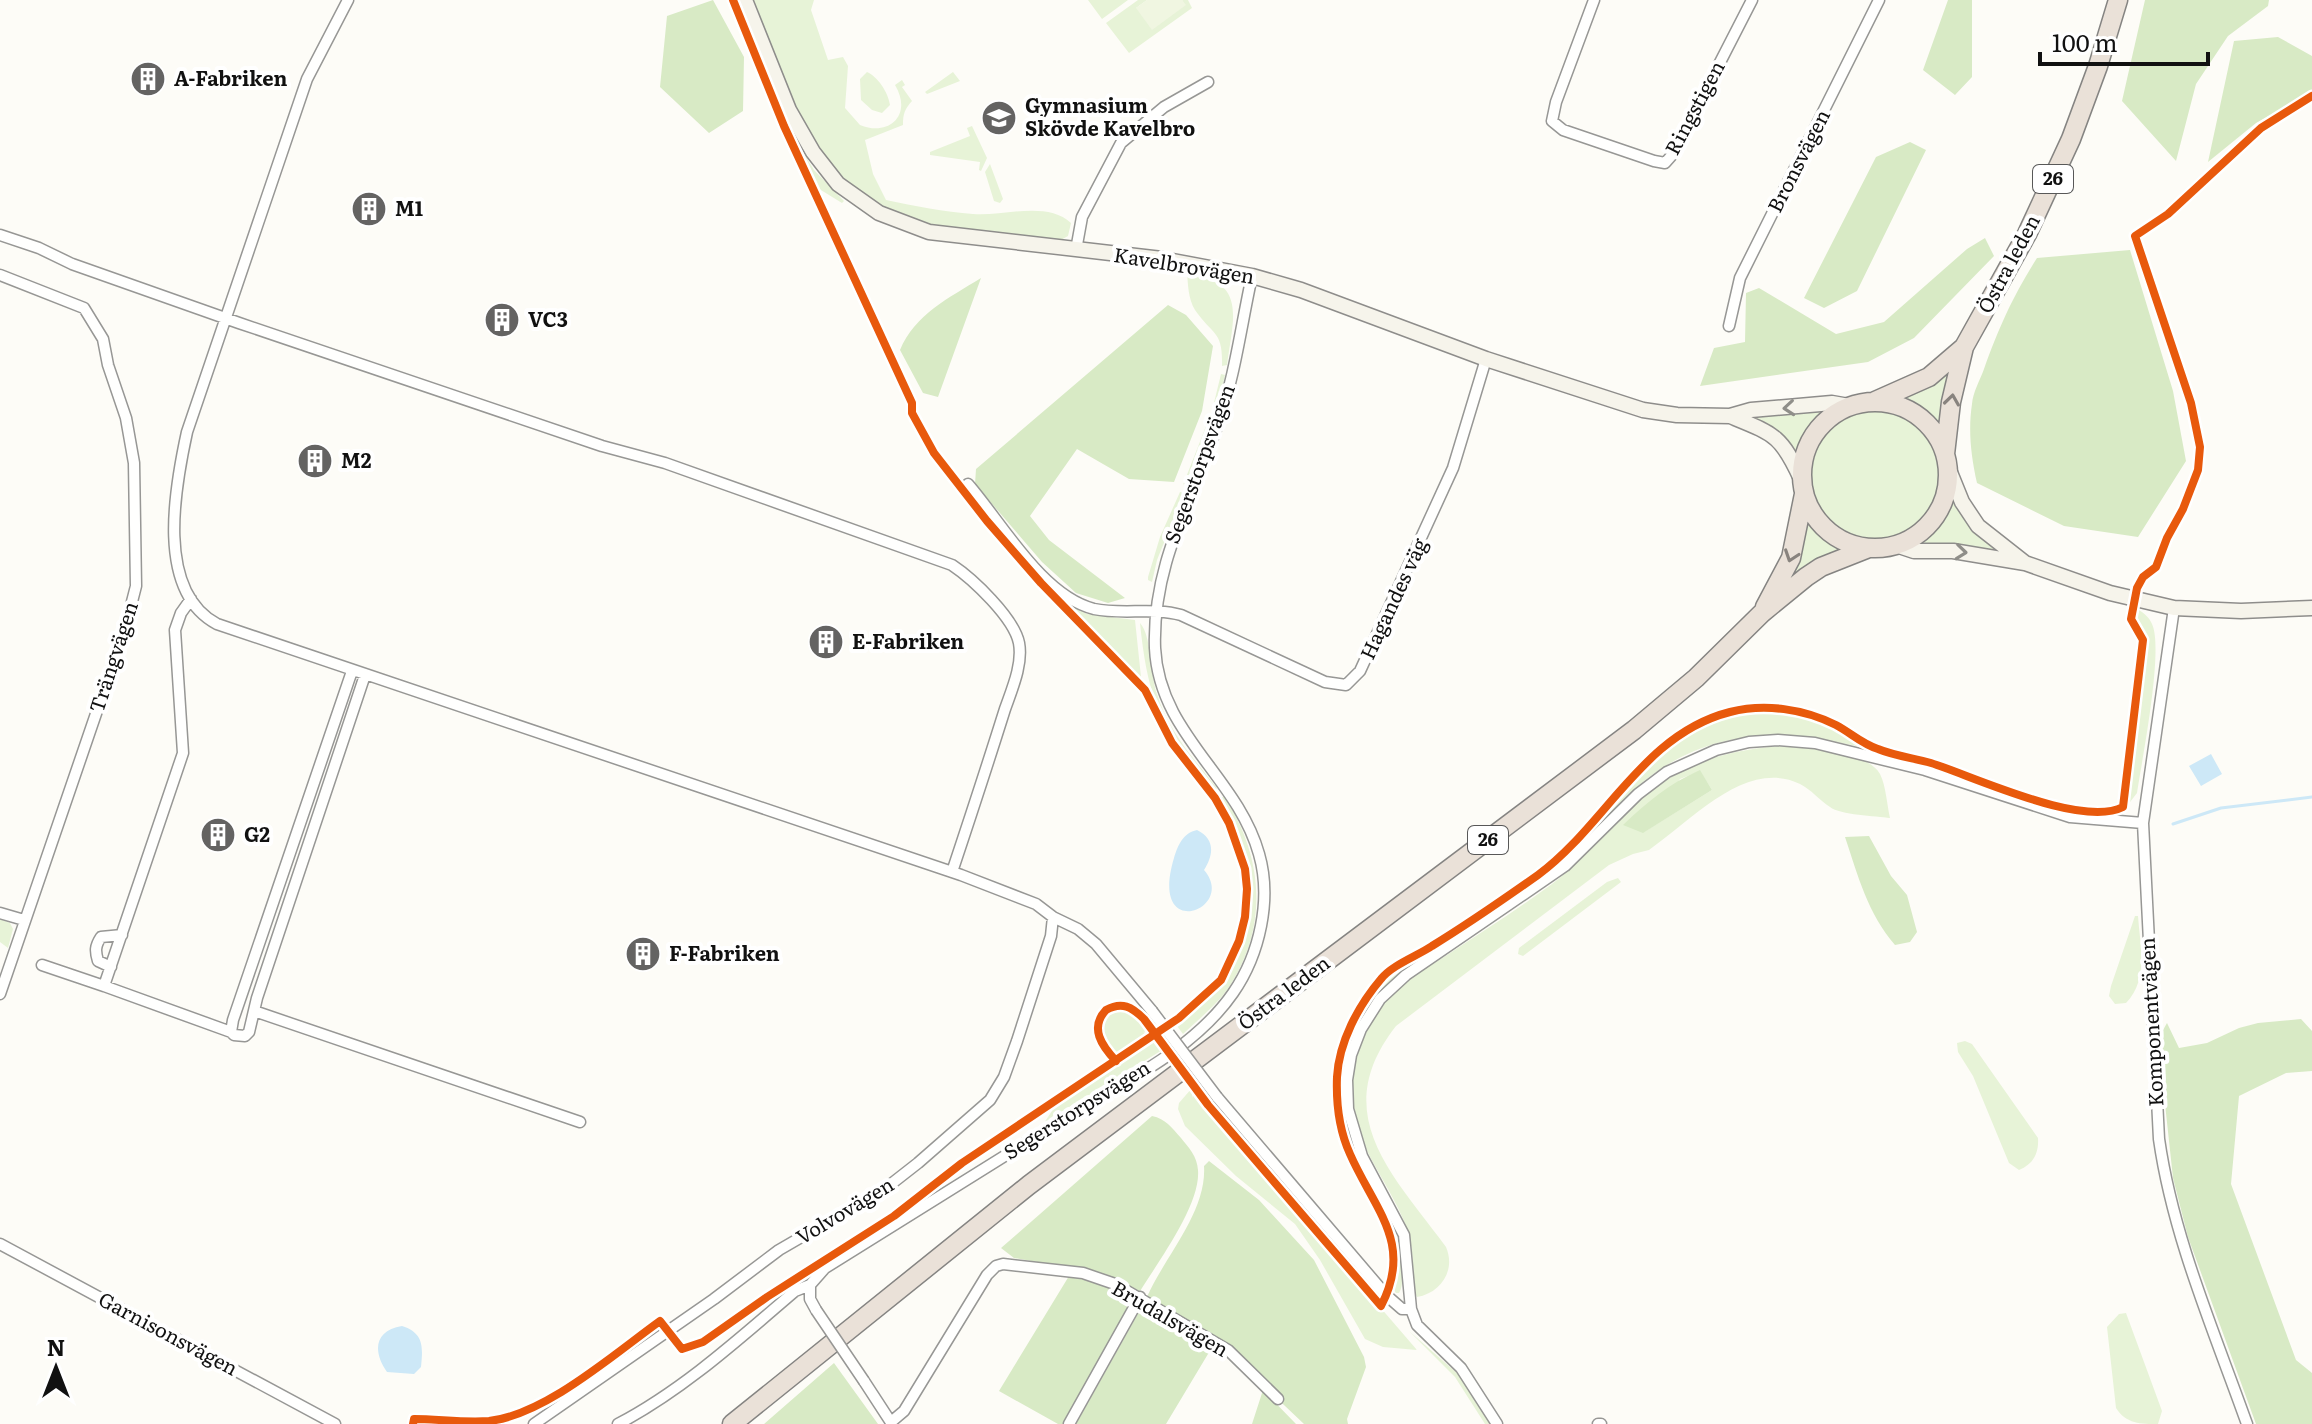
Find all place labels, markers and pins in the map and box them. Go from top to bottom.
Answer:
building icon: A-Fabriken [129,60,167,98]
place label: A-Fabriken [174,62,287,92]
place label: Gymnasium Skövde Kavelbro [1025,89,1195,142]
school or university icon: Gymnasium Skövde Kavelbro [980,99,1018,137]
building icon: M1 [350,190,388,228]
place label: M1 [395,192,423,222]
building icon: VC3 [483,301,521,339]
place label: VC3 [528,303,568,333]
building icon: M2 [296,442,334,480]
place label: M2 [341,444,372,474]
building icon: E-Fabriken [807,623,845,661]
place label: E-Fabriken [852,625,964,655]
building icon: G2 [199,816,237,854]
place label: G2 [244,818,270,848]
building icon: F-Fabriken [624,935,662,973]
place label: F-Fabriken [669,937,780,967]

